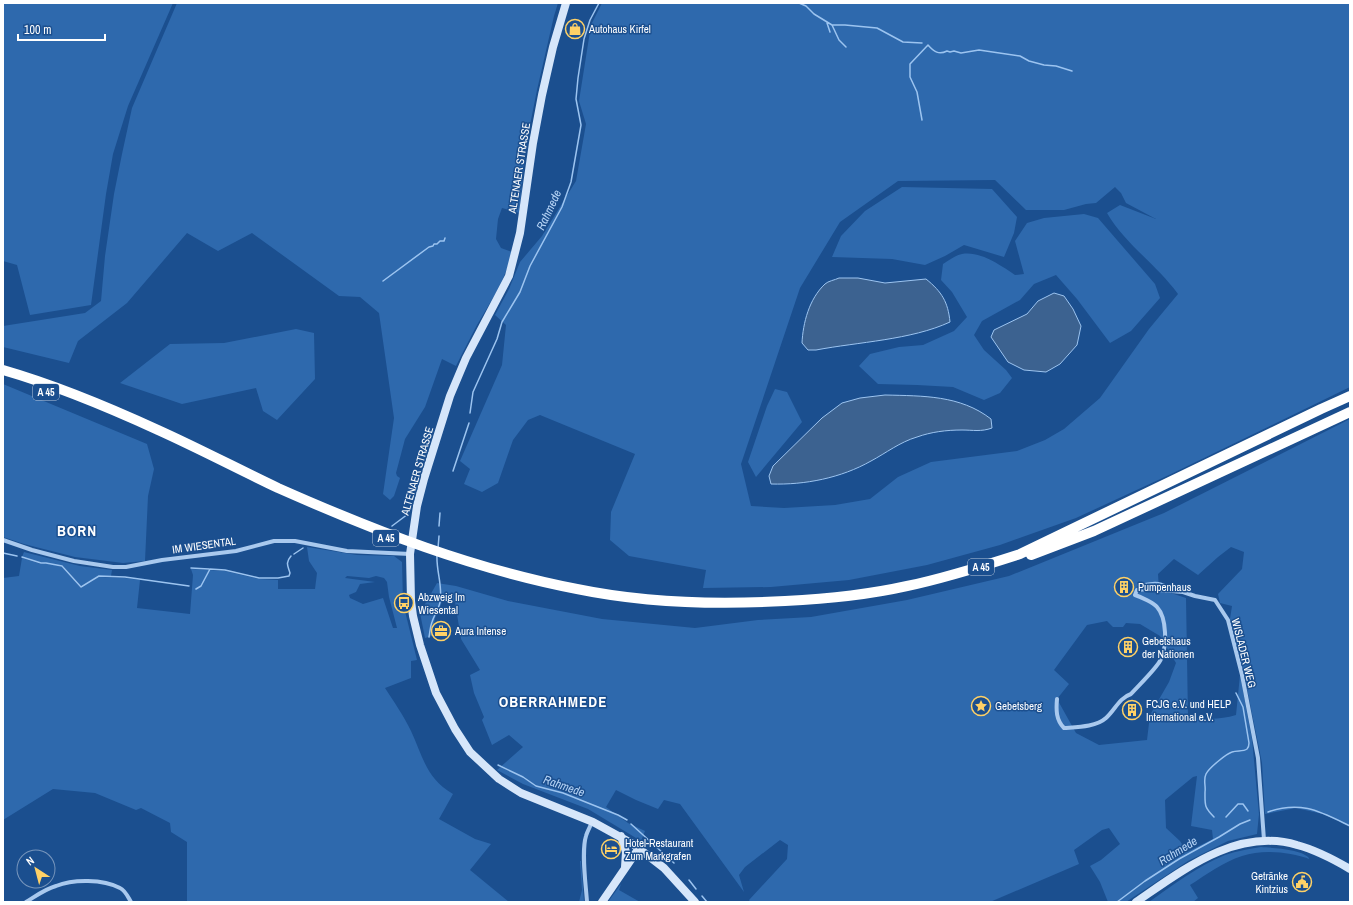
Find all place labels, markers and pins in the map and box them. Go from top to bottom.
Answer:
shop icon: Autohaus Kirfel [564,18,586,40]
place label: Autohaus Kirfel [588,22,651,36]
building icon: Pumpenhaus [1113,576,1135,598]
place label: Pumpenhaus [1138,580,1192,594]
place label: Abzweig Im Wiesental [417,590,465,617]
bus stop icon: Abzweig Im Wiesental [393,592,415,614]
office icon: Aura Intense [430,620,452,642]
place label: Aura Intense [454,624,506,638]
place label: Gebetshaus der Nationen [1142,634,1194,661]
building icon: Gebetshaus der Nationen [1117,636,1139,658]
place icon: Gebetsberg [970,695,992,717]
place label: FCJG e.V. und HELP International e.V. [1146,697,1231,724]
place label: Gebetsberg [995,699,1042,713]
building icon: FCJG e.V. und HELP International e.V. [1121,699,1143,721]
place label: Hotel-Restaurant Zum Markgrafen [625,836,694,863]
hotel icon: Hotel-Restaurant Zum Markgrafen [600,838,622,860]
place label: Getränke Kintzius [1251,869,1288,896]
public building icon: Getränke Kintzius [1291,871,1313,893]

